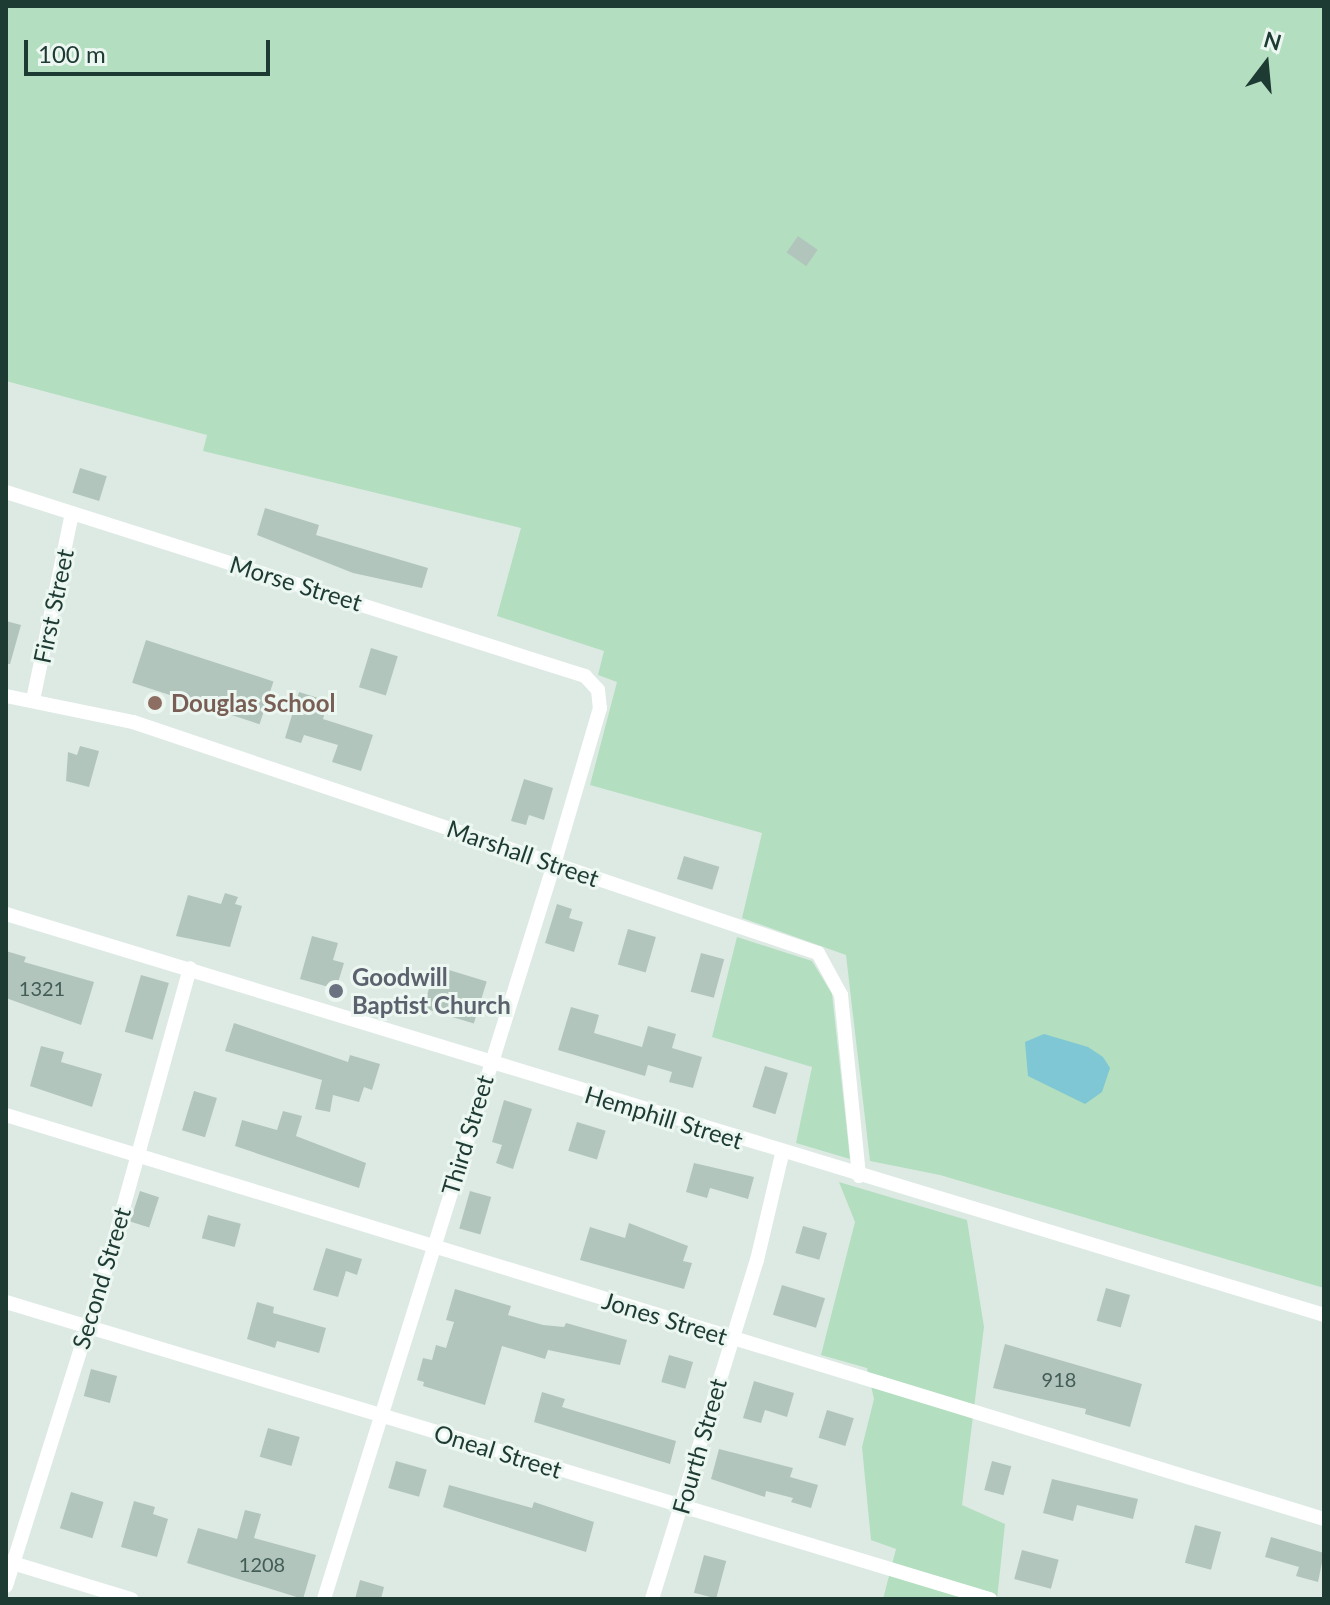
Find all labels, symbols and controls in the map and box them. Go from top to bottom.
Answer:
scale bar [28,24,274,74]
north arrow [1226,24,1306,104]
text: N [1261,25,1285,56]
text: 100 m [38,39,106,68]
street label: First Street [27,546,79,666]
street label: Morse Street [226,549,366,617]
place label: Douglas School [171,689,335,717]
marker: Douglas School [146,694,164,712]
street label: Marshall Street [443,814,603,892]
place label: Goodwill Baptist Church [352,963,511,1019]
house number: 1321 [19,976,65,1000]
marker: Goodwill Baptist Church [327,982,345,1000]
street label: Third Street [435,1071,499,1199]
street label: Hemphill Street [582,1079,746,1155]
street label: Second Street [66,1204,136,1352]
street label: Jones Street [599,1285,731,1351]
house number: 918 [1042,1367,1076,1391]
street label: Fourth Street [666,1375,732,1517]
street label: Oneal Street [431,1418,565,1484]
house number: 1208 [239,1552,285,1576]

